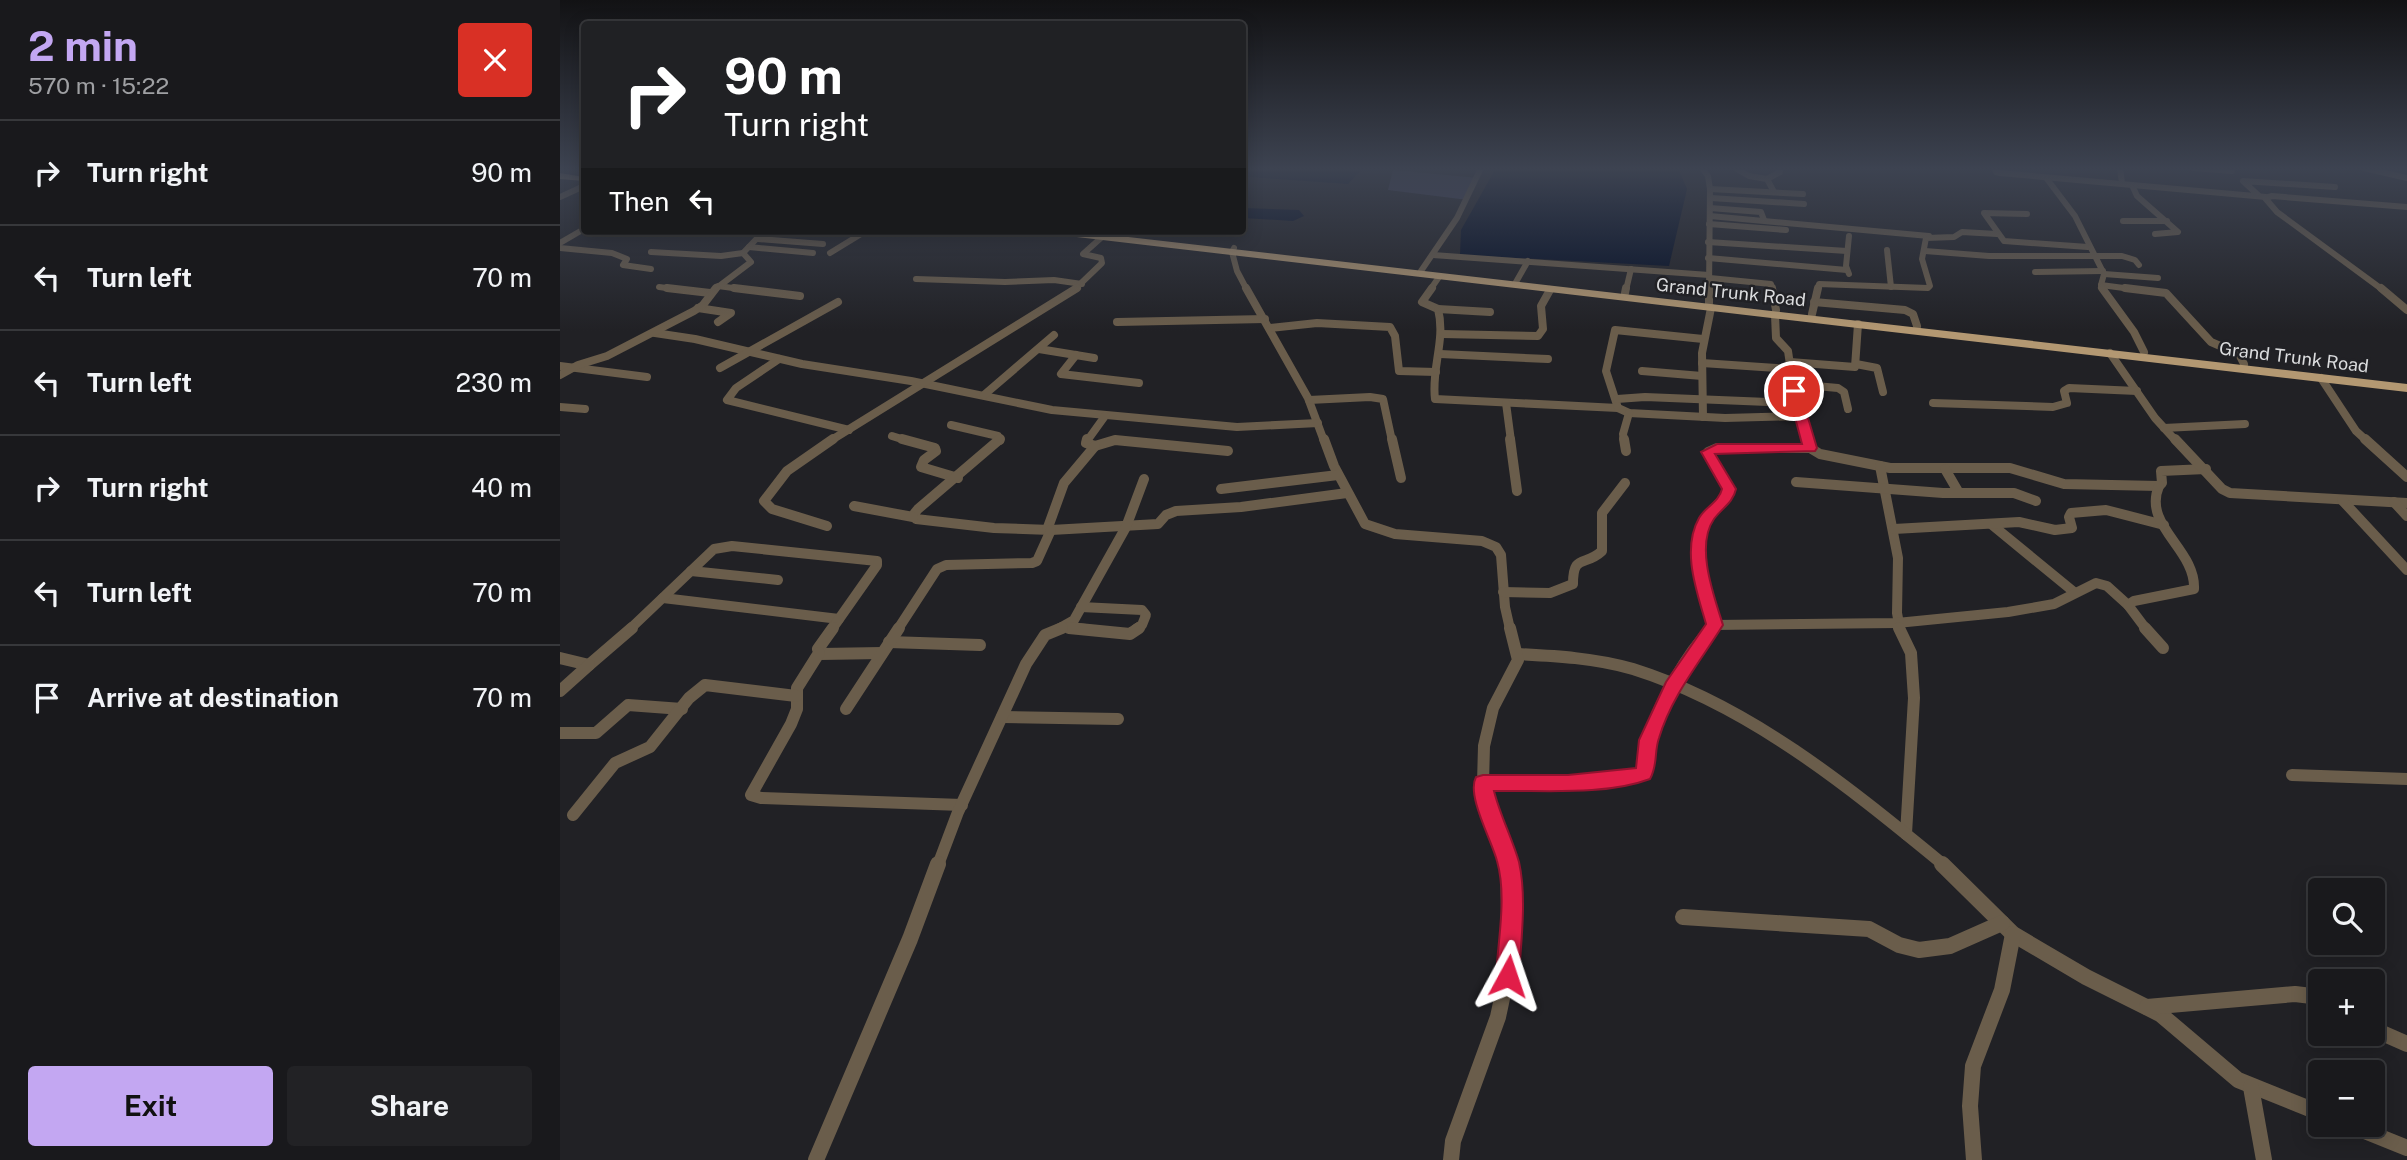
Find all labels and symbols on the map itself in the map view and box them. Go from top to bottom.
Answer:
street label: Grand Trunk Road [1655,274,1807,310]
street label: Grand Trunk Road [2218,337,2370,377]
pin [1764,361,1824,421]
position arrow [1471,939,1545,1013]

